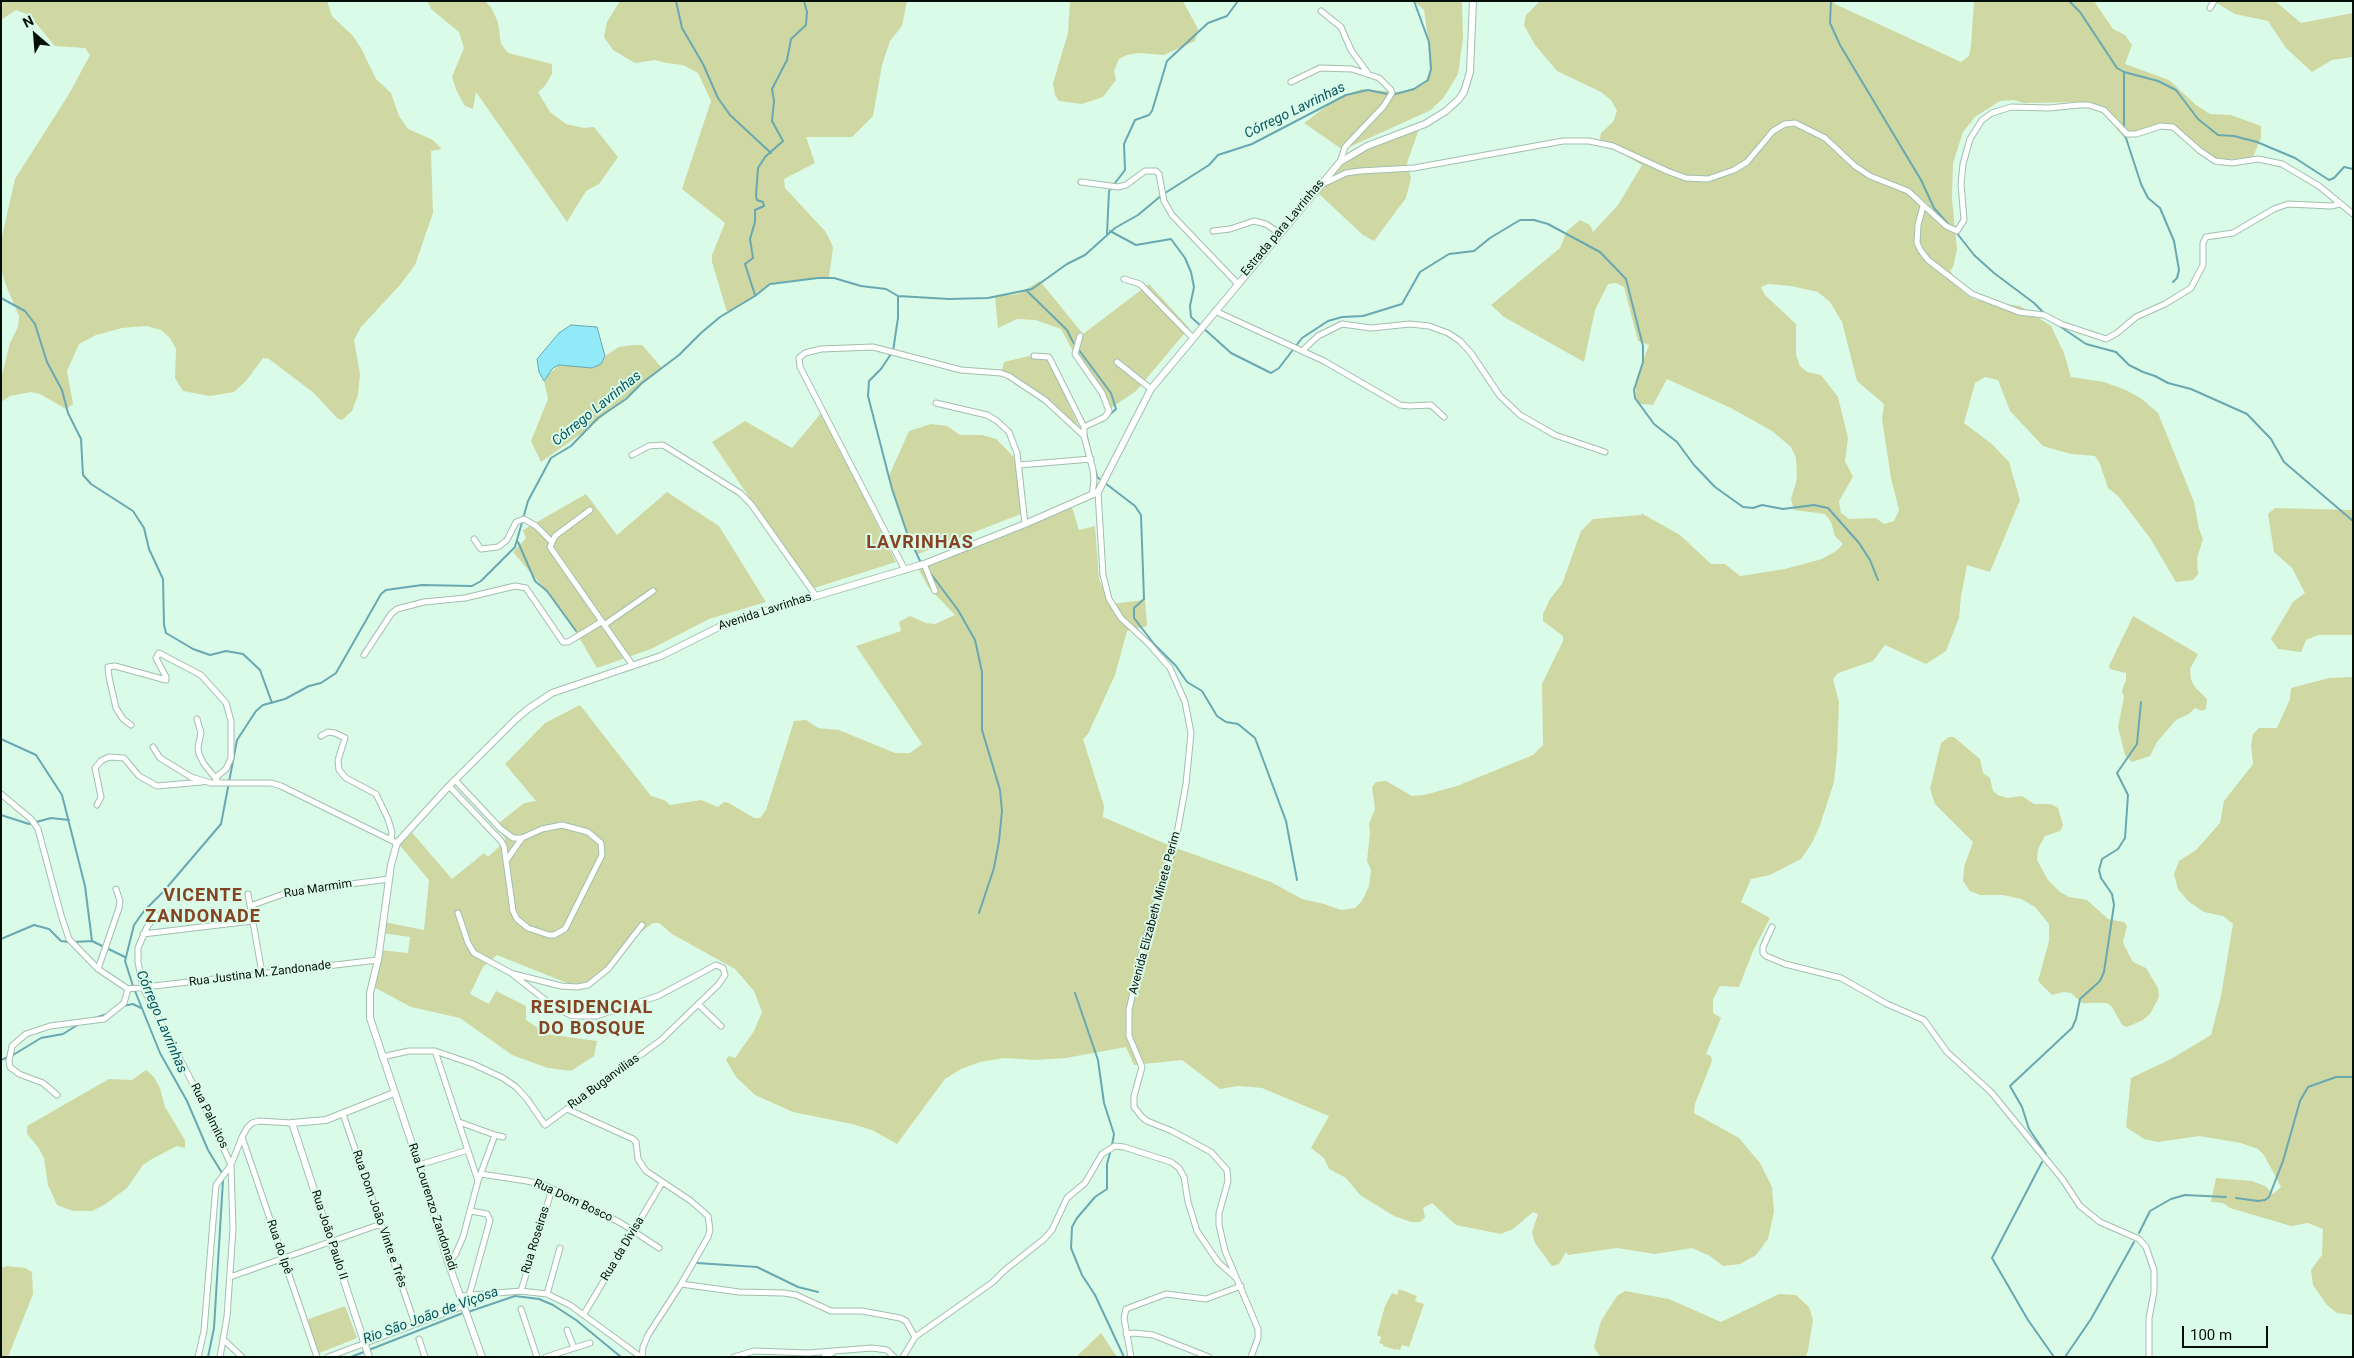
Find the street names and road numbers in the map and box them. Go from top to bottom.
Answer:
street label: Estrada para Lavrinhas [1238,177,1328,279]
street label: Avenida Lavrinhas [717,590,813,634]
street label: Avenida Elizabeth Minete Perim [1126,830,1184,996]
street label: Rua Marmim [283,877,353,901]
street label: Rua Justina M. Zandonade [188,958,332,990]
street label: Rua Buganvilias [565,1051,643,1113]
street label: Rua Palmitos [187,1081,231,1151]
street label: Rua Lourenzo Zandonadi [405,1142,459,1272]
street label: Rua Dom João Vinte e Três [349,1148,409,1290]
street label: Rua Dom Bosco [531,1176,615,1226]
street label: Rua João Paulo II [308,1188,350,1282]
street label: Rua Roseiras [519,1205,553,1275]
street label: Rua da Divisa [598,1214,648,1284]
street label: Rua do Ipê [263,1218,295,1276]

